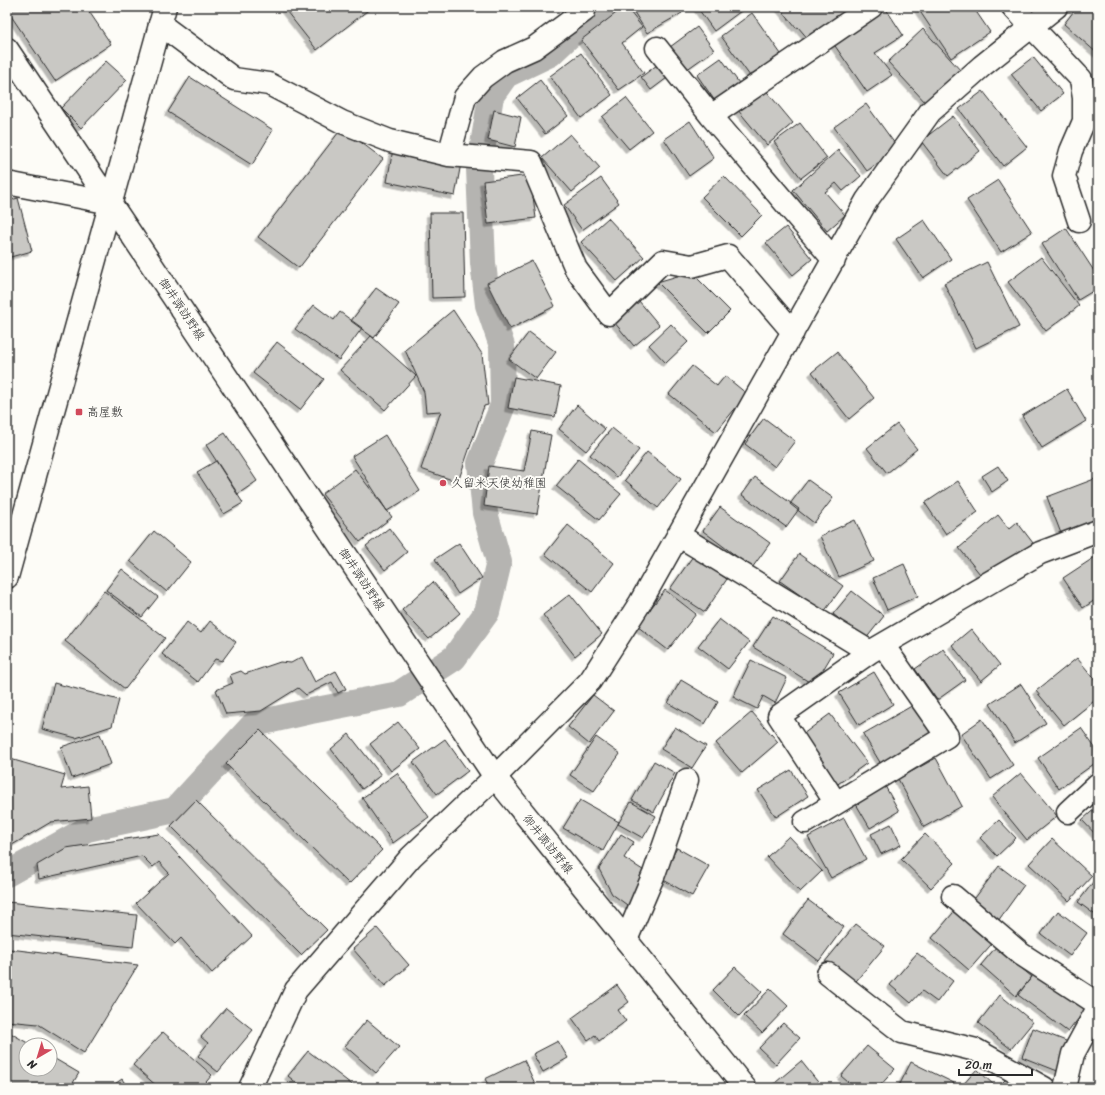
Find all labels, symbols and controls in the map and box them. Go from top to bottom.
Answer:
street label: 御井諏訪野線 [153,273,211,345]
place label: 高屋敷 [87,401,123,423]
marker: 高屋敷 [74,407,84,417]
place label: 久留米天使幼稚園 [451,472,547,494]
marker: 久留米天使幼稚園 [438,478,448,488]
street label: 御井諏訪野線 [333,543,391,615]
street label: 御井諏訪野線 [517,809,579,879]
north arrow [18,1037,58,1077]
scale bar [959,1051,1032,1077]
text: N [23,1054,42,1075]
text: 20 m [965,1054,992,1076]

